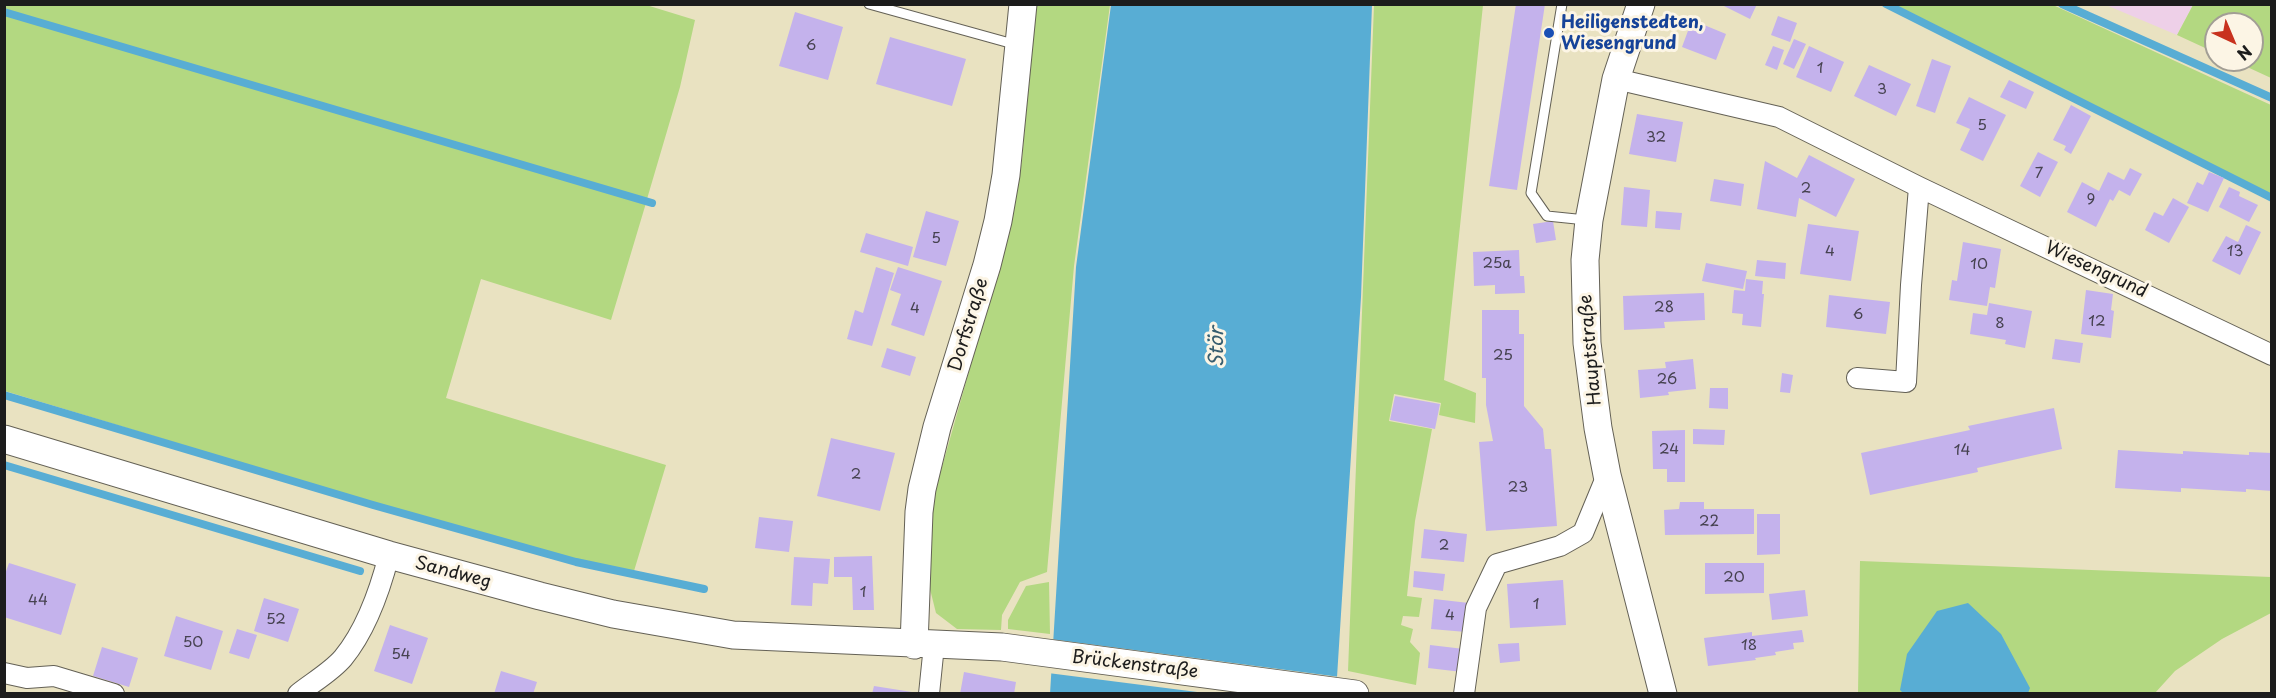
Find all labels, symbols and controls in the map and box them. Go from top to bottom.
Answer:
place label: Heiligenstedten, Wiesengrund [1561,12,1703,54]
north arrow [2204,12,2264,72]
marker: Heiligenstedten, Wiesengrund [1542,26,1556,40]
house number: 6 [806,37,816,55]
text: N [2232,40,2258,67]
house number: 1 [1817,60,1823,78]
house number: 3 [1877,81,1887,99]
house number: 5 [1977,117,1987,135]
house number: 32 [1646,129,1666,147]
house number: 7 [2035,165,2043,183]
house number: 2 [1801,180,1811,198]
house number: 9 [2087,191,2095,209]
house number: 5 [931,230,941,248]
street label: Wiesengrund [2041,237,2151,303]
house number: 4 [1825,243,1835,261]
house number: 13 [2227,243,2243,261]
house number: 25a [1482,255,1512,273]
house number: 10 [1970,256,1988,274]
street label: Dorfstraße [945,276,993,374]
street label: Hauptstraße [1575,294,1607,406]
house number: 28 [1654,299,1674,317]
house number: 4 [910,300,920,318]
house number: 6 [1853,306,1863,324]
house number: 12 [2088,313,2106,331]
house number: 8 [1995,315,2005,333]
water label: Stör [1205,327,1229,367]
house number: 25 [1493,347,1513,365]
house number: 26 [1657,371,1677,389]
house number: 24 [1659,441,1679,459]
house number: 14 [1954,442,1970,460]
house number: 2 [851,466,861,484]
house number: 23 [1508,479,1528,497]
house number: 22 [1699,513,1719,531]
house number: 2 [1439,537,1449,555]
street label: Sandweg [413,552,493,594]
house number: 20 [1723,569,1745,587]
house number: 1 [860,584,866,602]
house number: 44 [28,592,48,610]
house number: 1 [1533,596,1539,614]
house number: 4 [1445,607,1455,625]
house number: 52 [266,611,286,629]
house number: 50 [183,634,203,652]
house number: 18 [1741,637,1757,655]
house number: 54 [391,646,411,664]
street label: Brückenstraße [1070,647,1200,683]

